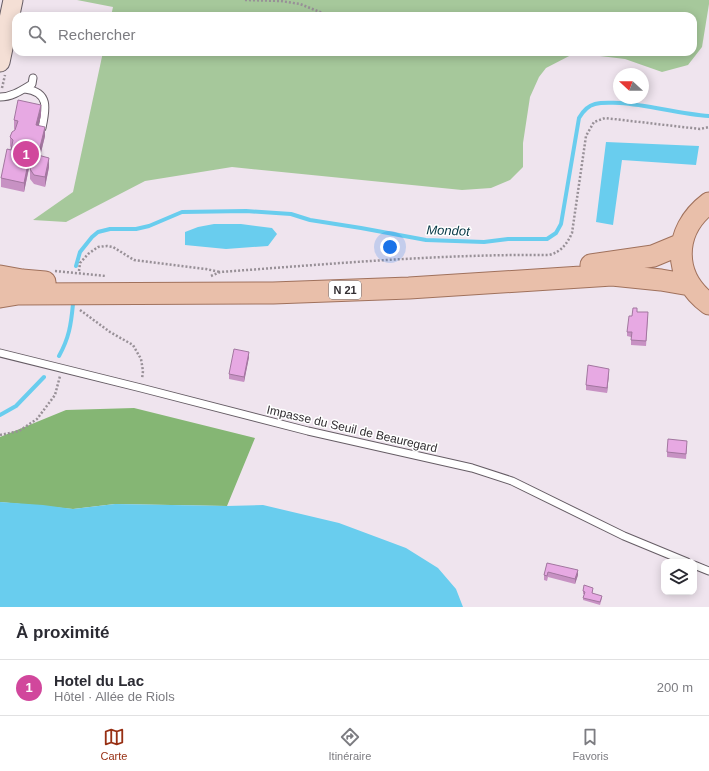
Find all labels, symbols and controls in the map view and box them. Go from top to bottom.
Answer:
search box [12,12,697,56]
icon: search [26,23,48,45]
text: Rechercher [58,26,136,43]
north arrow [613,68,649,104]
pin: 1 [13,139,39,169]
water label: Mondot [426,222,471,239]
your location [380,237,400,257]
road number: N 21 [329,281,361,299]
street label: Impasse du Seuil de Beauregard [265,403,439,455]
map controls [661,559,697,595]
button: layers [661,559,697,595]
text: À proximité [16,623,110,642]
text: Hotel du Lac [54,672,144,689]
text: 1 [25,680,33,695]
text: 200 m [657,680,693,695]
text: Hôtel · Allée de Riols [54,689,175,704]
tab: Carte [101,726,127,762]
tab: Itinéraire [329,726,371,762]
tab: Favoris [572,726,608,762]

